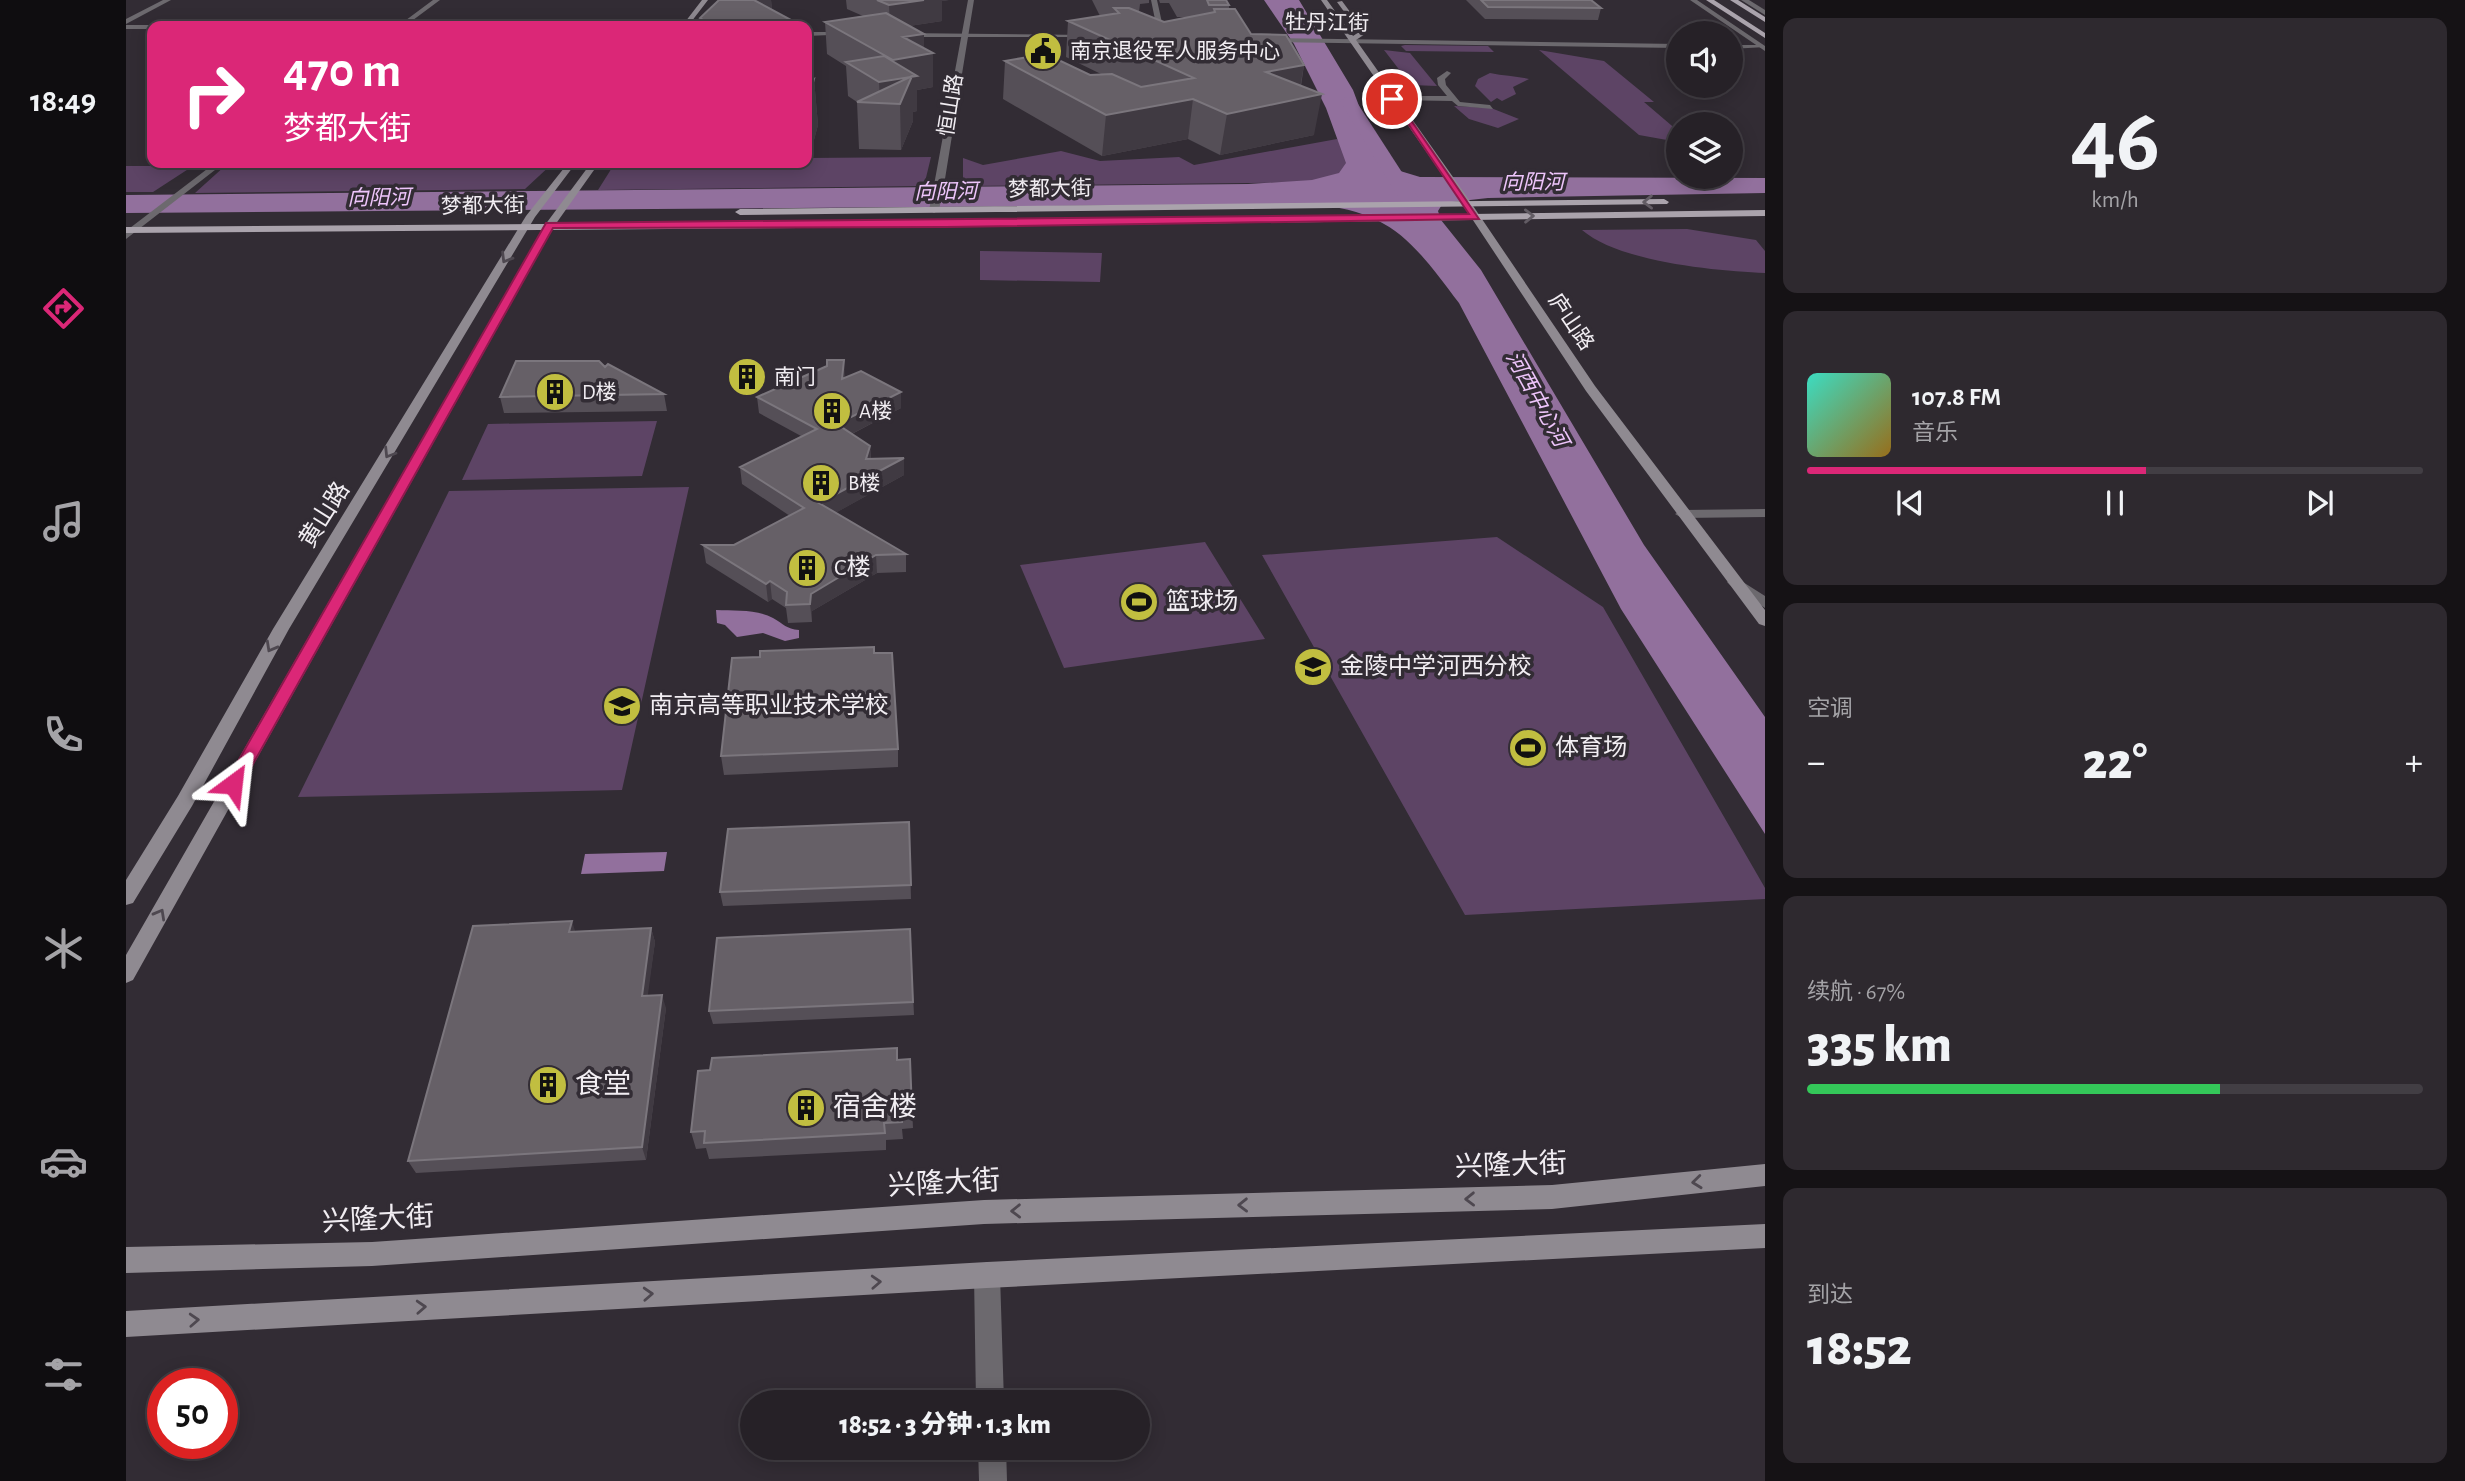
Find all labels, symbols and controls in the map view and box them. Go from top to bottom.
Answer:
street label: 牡丹江街 [1285,11,1369,34]
map controls [1666,21,1743,189]
button: sound [1666,21,1743,98]
public building icon: 南京退役军人服务中心 [1022,30,1064,72]
place label: 南京退役军人服务中心 [1070,40,1280,62]
text: 470 m [283,47,401,96]
icon: right [168,49,259,140]
pin [1362,69,1422,129]
street label: 恒山路 [935,72,966,138]
icon: arrive [1373,80,1411,118]
text: 18:49 [30,85,96,117]
text: 46 [2070,96,2160,187]
button: layers [1666,112,1743,189]
text: 梦都大街 [283,113,411,145]
water label: 向阳河 [1502,171,1568,193]
street label: 梦都大街 [1008,177,1092,200]
water label: 向阳河 [914,180,982,203]
water label: 向阳河 [347,186,415,209]
text: km/h [2091,189,2139,212]
street label: 梦都大街 [441,194,525,217]
one-way arrow [1642,194,1653,210]
one-way arrow [1524,209,1535,224]
one-way arrow [502,250,515,263]
icon: directions [39,284,88,333]
street label: 庐山路 [1545,289,1598,354]
water label: 河西中心河 [1502,348,1574,454]
building icon: 南门 [726,356,768,398]
place label: 南门 [774,366,816,388]
building icon: D楼 [534,371,576,413]
place label: D楼 [582,381,617,403]
text: 107.8 FM [1912,384,2001,410]
building icon: A楼 [811,390,853,432]
place label: A楼 [859,400,892,422]
text: 音乐 [1912,422,1958,445]
one-way arrow [385,445,398,458]
building icon: B楼 [800,462,842,504]
place label: B楼 [848,472,880,494]
street label: 黄山路 [294,477,354,552]
icon: previous [1891,484,1929,522]
icon: pause [2096,484,2134,522]
icon: next [2301,484,2339,522]
icon: music [39,497,88,546]
building icon: C楼 [786,547,828,589]
place label: C楼 [834,554,870,580]
sports icon: 篮球场 [1118,581,1160,623]
place label: 篮球场 [1166,588,1238,614]
one-way arrow [266,640,279,652]
school or university icon: 金陵中学河西分校 [1292,646,1334,688]
place label: 金陵中学河西分校 [1340,653,1532,679]
school or university icon: 南京高等职业技术学校 [601,685,643,727]
place label: 南京高等职业技术学校 [649,692,889,718]
text: 空调 [1807,698,1853,721]
icon: phone [39,710,88,759]
sports icon: 体育场 [1507,727,1549,769]
place label: 体育场 [1555,734,1627,760]
text: 22° [2082,736,2148,788]
text: − [1807,744,1825,782]
text: + [2405,744,2423,782]
position arrow [196,747,270,821]
one-way arrow [152,909,165,922]
icon: climate [39,924,88,973]
text: 续航 · 67% [1807,981,1905,1004]
text: 335 km [1807,1019,1952,1071]
building icon: 食堂 [527,1064,569,1106]
place label: 食堂 [575,1069,631,1099]
building icon: 宿舍楼 [785,1087,827,1129]
place label: 宿舍楼 [833,1092,917,1122]
icon: car [39,1137,88,1186]
street label: 兴隆大街 [1454,1148,1567,1182]
street label: 兴隆大街 [887,1165,1001,1201]
one-way arrow [1691,1174,1702,1189]
one-way arrow [1465,1192,1476,1207]
one-way arrow [1237,1198,1248,1213]
street label: 兴隆大街 [321,1201,435,1237]
one-way arrow [1010,1204,1021,1219]
one-way arrow [870,1274,881,1289]
text: 到达 [1807,1284,1853,1307]
one-way arrow [643,1287,654,1302]
one-way arrow [416,1300,427,1315]
one-way arrow [189,1313,200,1328]
text: 18:52 [1807,1322,1912,1374]
icon: filters [39,1350,88,1399]
speed limit sign: 50 [147,1368,238,1459]
text: 18:52 · 3 分钟 · 1.3 km [839,1412,1051,1438]

